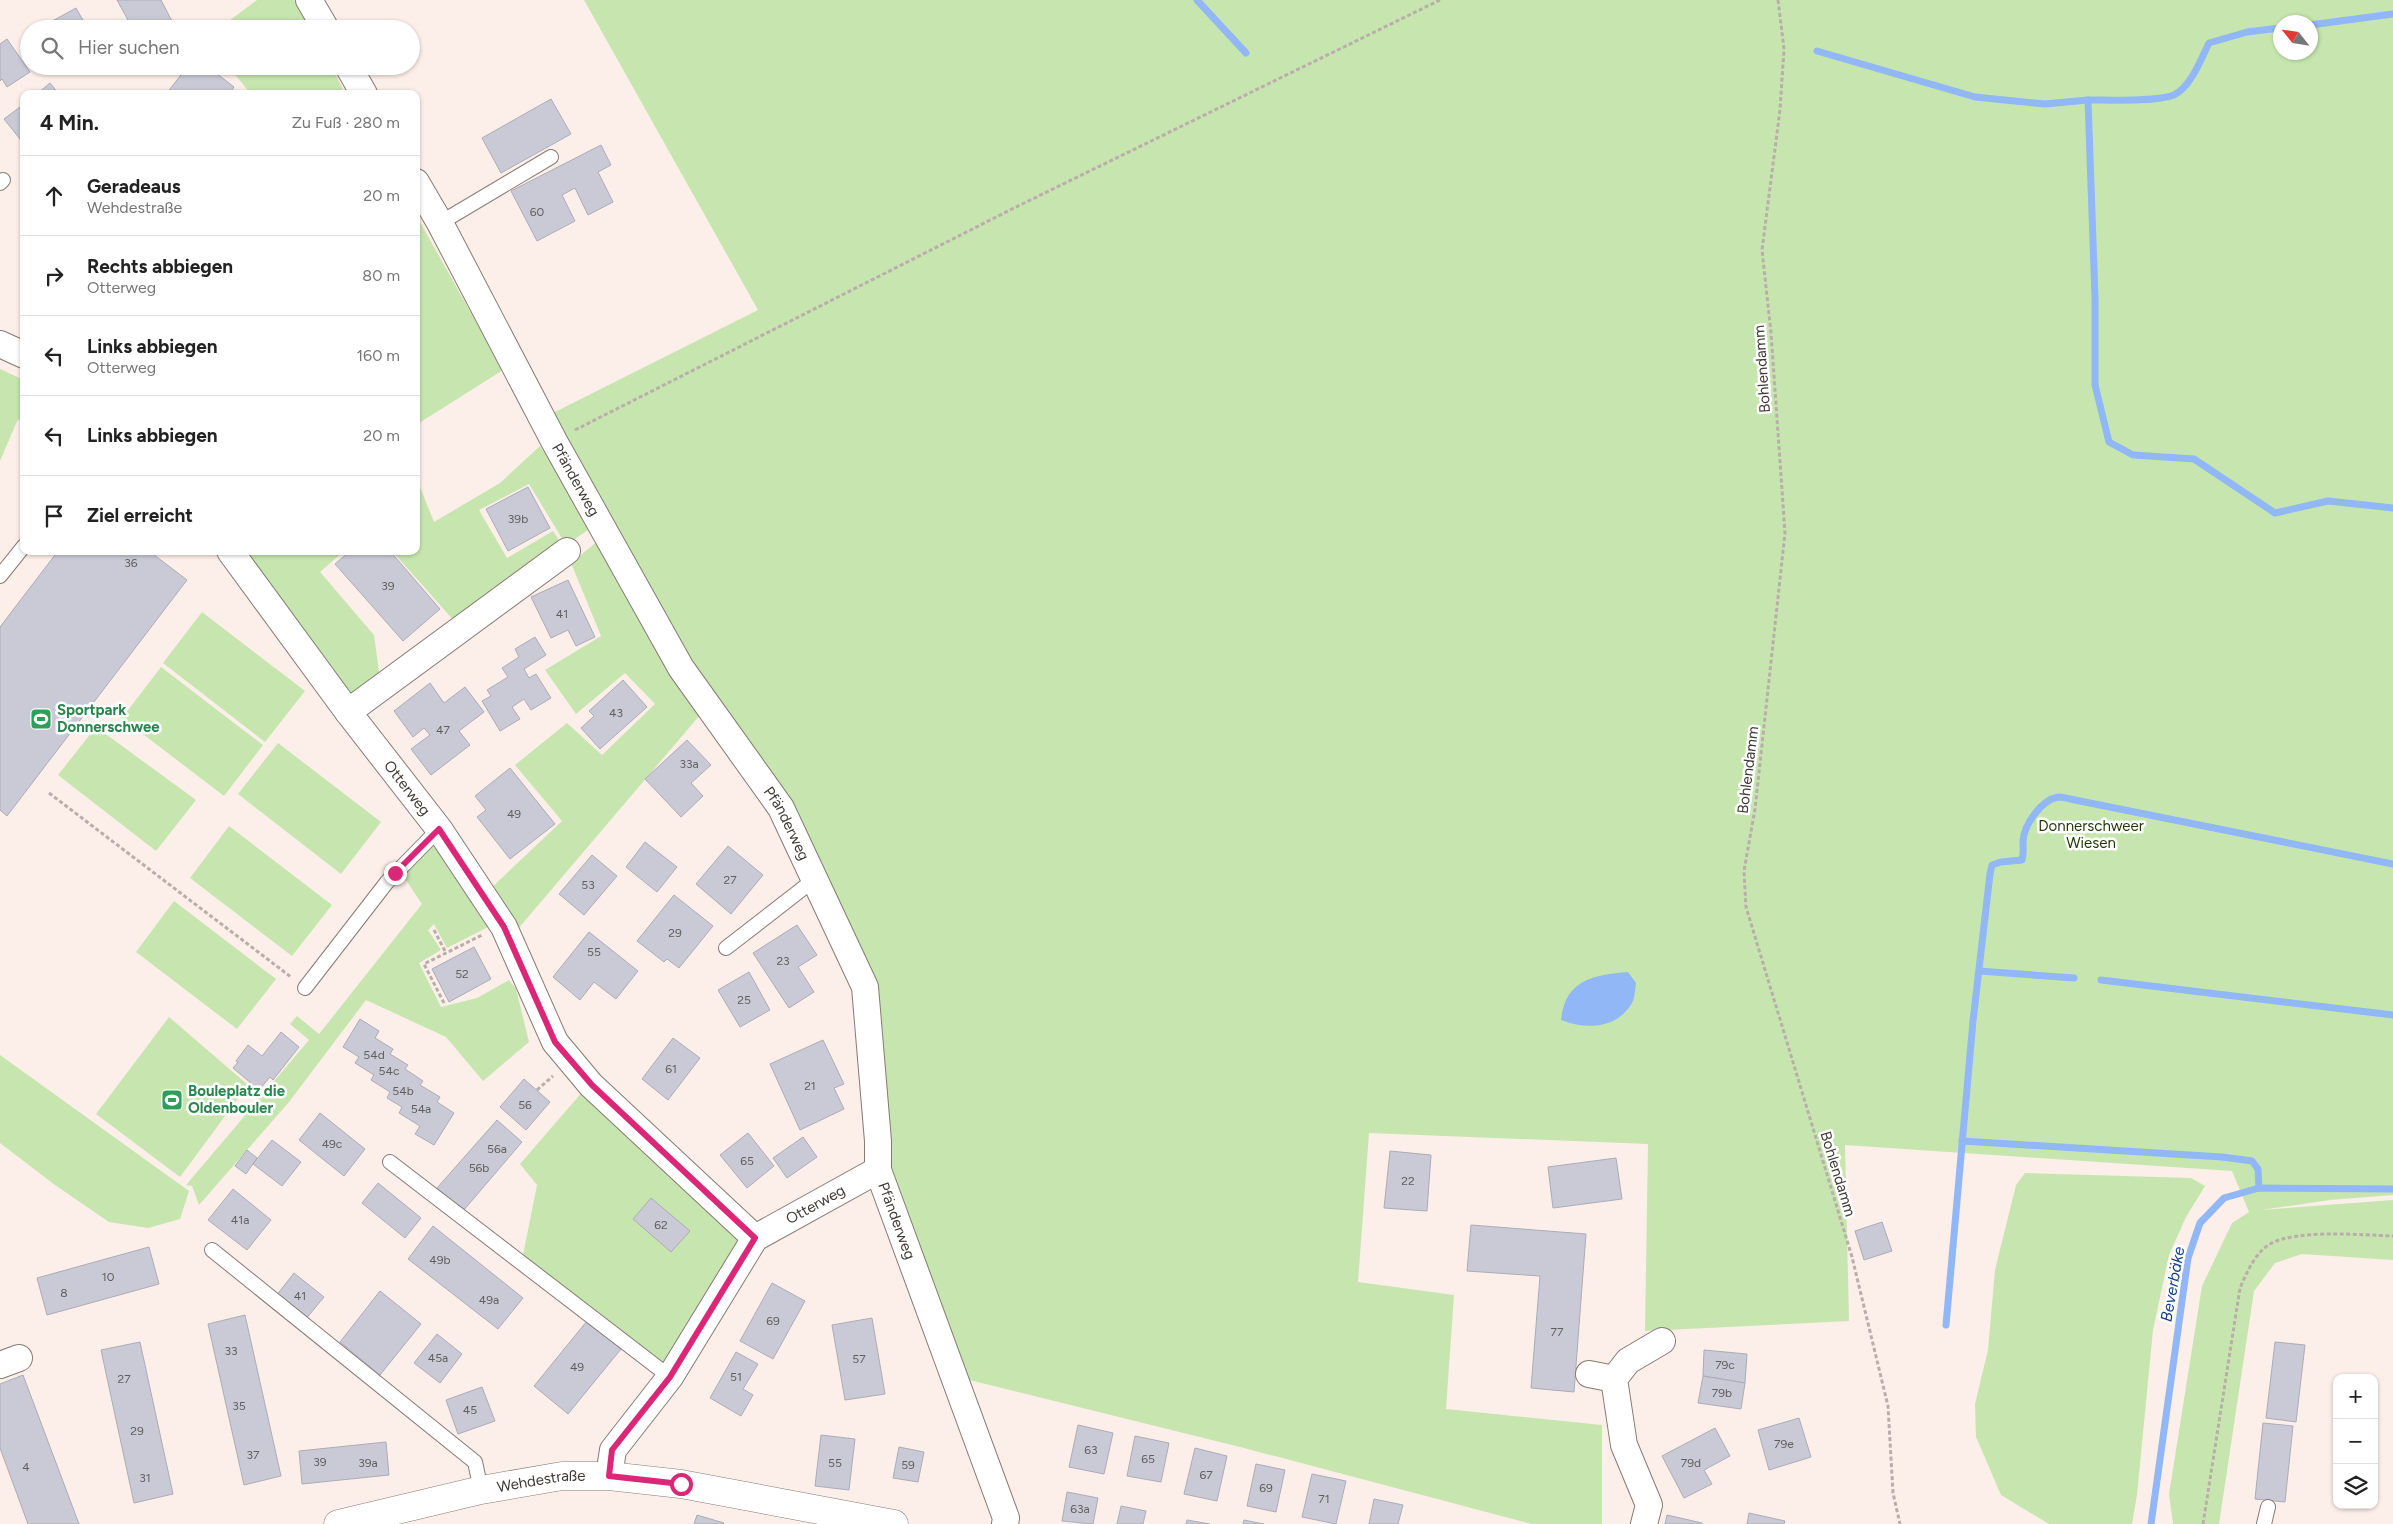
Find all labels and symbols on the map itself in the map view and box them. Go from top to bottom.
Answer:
north arrow [2273,15,2318,60]
house number: 60 [530,205,545,219]
street label: Bohlendamm [1750,324,1774,414]
street label: Pfänderweg [548,440,603,520]
house number: 39b [508,512,528,526]
house number: 36 [124,556,138,570]
house number: 39 [381,579,395,593]
house number: 41 [556,607,568,621]
place label: Sportpark Donnerschwee [57,701,160,736]
house number: 43 [609,706,623,720]
sports icon: Sportpark Donnerschwee [29,707,53,731]
house number: 47 [436,723,450,737]
street label: Bohlendamm [1734,725,1762,815]
street label: Otterweg [380,757,434,819]
house number: 33a [679,757,699,771]
street label: Pfänderweg [760,783,813,863]
house number: 49 [507,807,521,821]
park label: Donnerschweer Wiesen [2038,817,2144,852]
route end [384,862,407,885]
house number: 27 [723,873,737,887]
house number: 53 [581,878,595,892]
house number: 29 [668,926,682,940]
house number: 55 [587,945,601,959]
house number: 23 [776,954,790,968]
house number: 52 [455,967,469,981]
house number: 25 [737,993,751,1007]
house number: 54d [363,1048,385,1062]
house number: 61 [665,1062,677,1076]
house number: 54c [379,1064,400,1078]
house number: 21 [804,1079,816,1093]
place label: Bouleplatz die Oldenbouler [188,1082,286,1117]
house number: 54b [392,1084,414,1098]
sports icon: Bouleplatz die Oldenbouler [160,1088,184,1112]
house number: 56 [518,1098,532,1112]
house number: 54a [411,1102,431,1116]
street label: Bohlendamm [1817,1129,1859,1219]
house number: 49c [322,1137,343,1151]
house number: 56a [487,1142,507,1156]
house number: 65 [740,1154,754,1168]
house number: 56b [469,1161,489,1175]
house number: 22 [1401,1174,1415,1188]
street label: Pfänderweg [874,1180,919,1262]
street label: Otterweg [783,1181,848,1228]
house number: 41a [231,1213,249,1227]
house number: 62 [654,1218,668,1232]
water label: Beverbäke [2157,1245,2188,1323]
house number: 49b [429,1253,451,1267]
house number: 10 [102,1270,115,1284]
house number: 8 [60,1286,68,1300]
house number: 41 [294,1289,306,1303]
house number: 49a [479,1293,499,1307]
house number: 69 [766,1314,780,1328]
house number: 77 [1551,1325,1564,1339]
house number: 33 [224,1344,238,1358]
house number: 45a [428,1351,448,1365]
house number: 57 [852,1352,866,1366]
house number: 79c [1715,1358,1735,1372]
house number: 49 [570,1360,584,1374]
house number: 51 [730,1370,742,1384]
house number: 27 [117,1372,131,1386]
house number: 79b [1712,1386,1732,1400]
house number: 35 [232,1399,246,1413]
house number: 45 [463,1403,477,1417]
house number: 29 [130,1424,144,1438]
house number: 79e [1774,1437,1794,1451]
house number: 63 [1084,1443,1098,1457]
house number: 37 [247,1448,260,1462]
house number: 65 [1141,1452,1155,1466]
house number: 39 [313,1455,327,1469]
house number: 39a [358,1456,378,1470]
house number: 55 [828,1456,842,1470]
house number: 79d [1681,1456,1701,1470]
house number: 59 [901,1458,915,1472]
house number: 4 [22,1460,30,1474]
street label: Wehdestraße [496,1467,586,1496]
house number: 67 [1199,1468,1213,1482]
house number: 31 [139,1471,151,1485]
route start [670,1473,693,1496]
house number: 69 [1259,1481,1273,1495]
house number: 71 [1318,1492,1330,1506]
house number: 63a [1070,1502,1090,1516]

